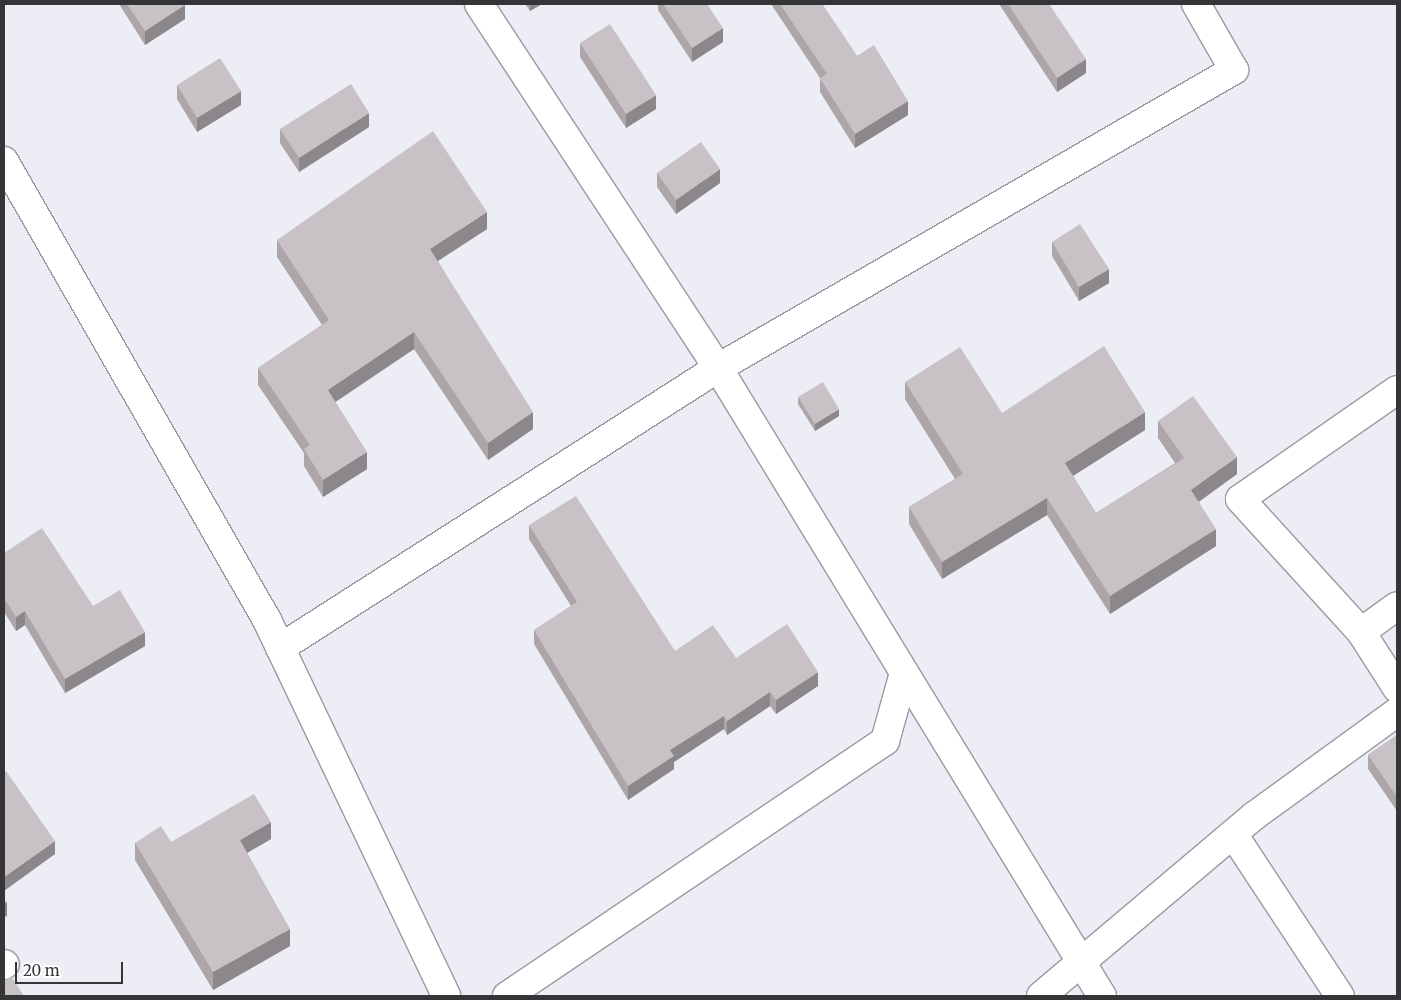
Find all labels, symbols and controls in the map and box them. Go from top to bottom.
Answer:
scale bar [18,952,125,984]
text: 20 m [23,961,60,980]

